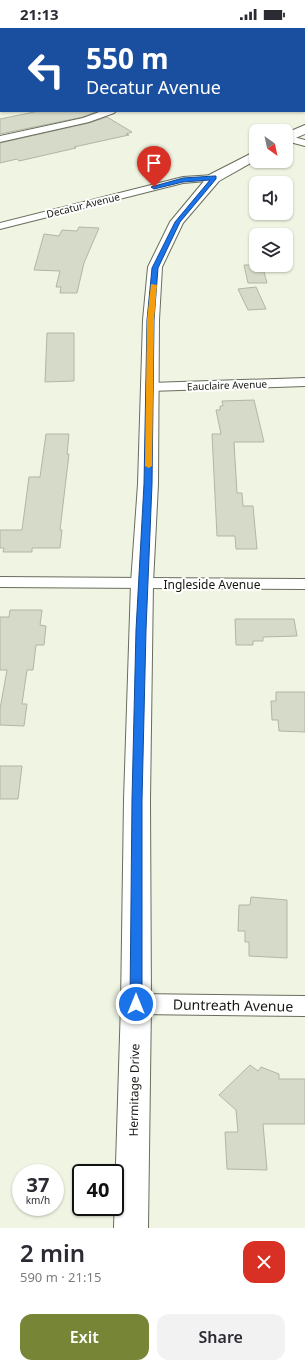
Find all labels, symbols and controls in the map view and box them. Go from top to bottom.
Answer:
text: 21:13 [20,4,59,24]
text: 550 m [86,39,169,77]
icon: left [20,44,72,96]
text: Decatur Avenue [86,75,221,99]
north arrow [249,124,293,168]
map controls [249,124,293,272]
pin [137,146,171,187]
icon: arrive [143,152,165,174]
button: sound [249,176,293,220]
street label: Decatur Avenue [45,189,121,221]
button: layers [249,228,293,272]
street label: Eauclaire Avenue [187,377,268,393]
street label: Ingleside Avenue [164,576,261,593]
position arrow [115,983,157,1025]
street label: Duntreath Avenue [173,994,293,1016]
street label: Hermitage Drive [125,1043,143,1137]
speed limit sign: 40 [72,1164,124,1216]
text: 37 [27,1171,49,1198]
text: km/h [26,1193,50,1207]
text: 2 min [20,1236,85,1269]
button: close [243,1241,285,1283]
text: 590 m · 21:15 [20,1268,101,1286]
button: Exit [20,1314,149,1360]
button: Share [157,1314,285,1360]

